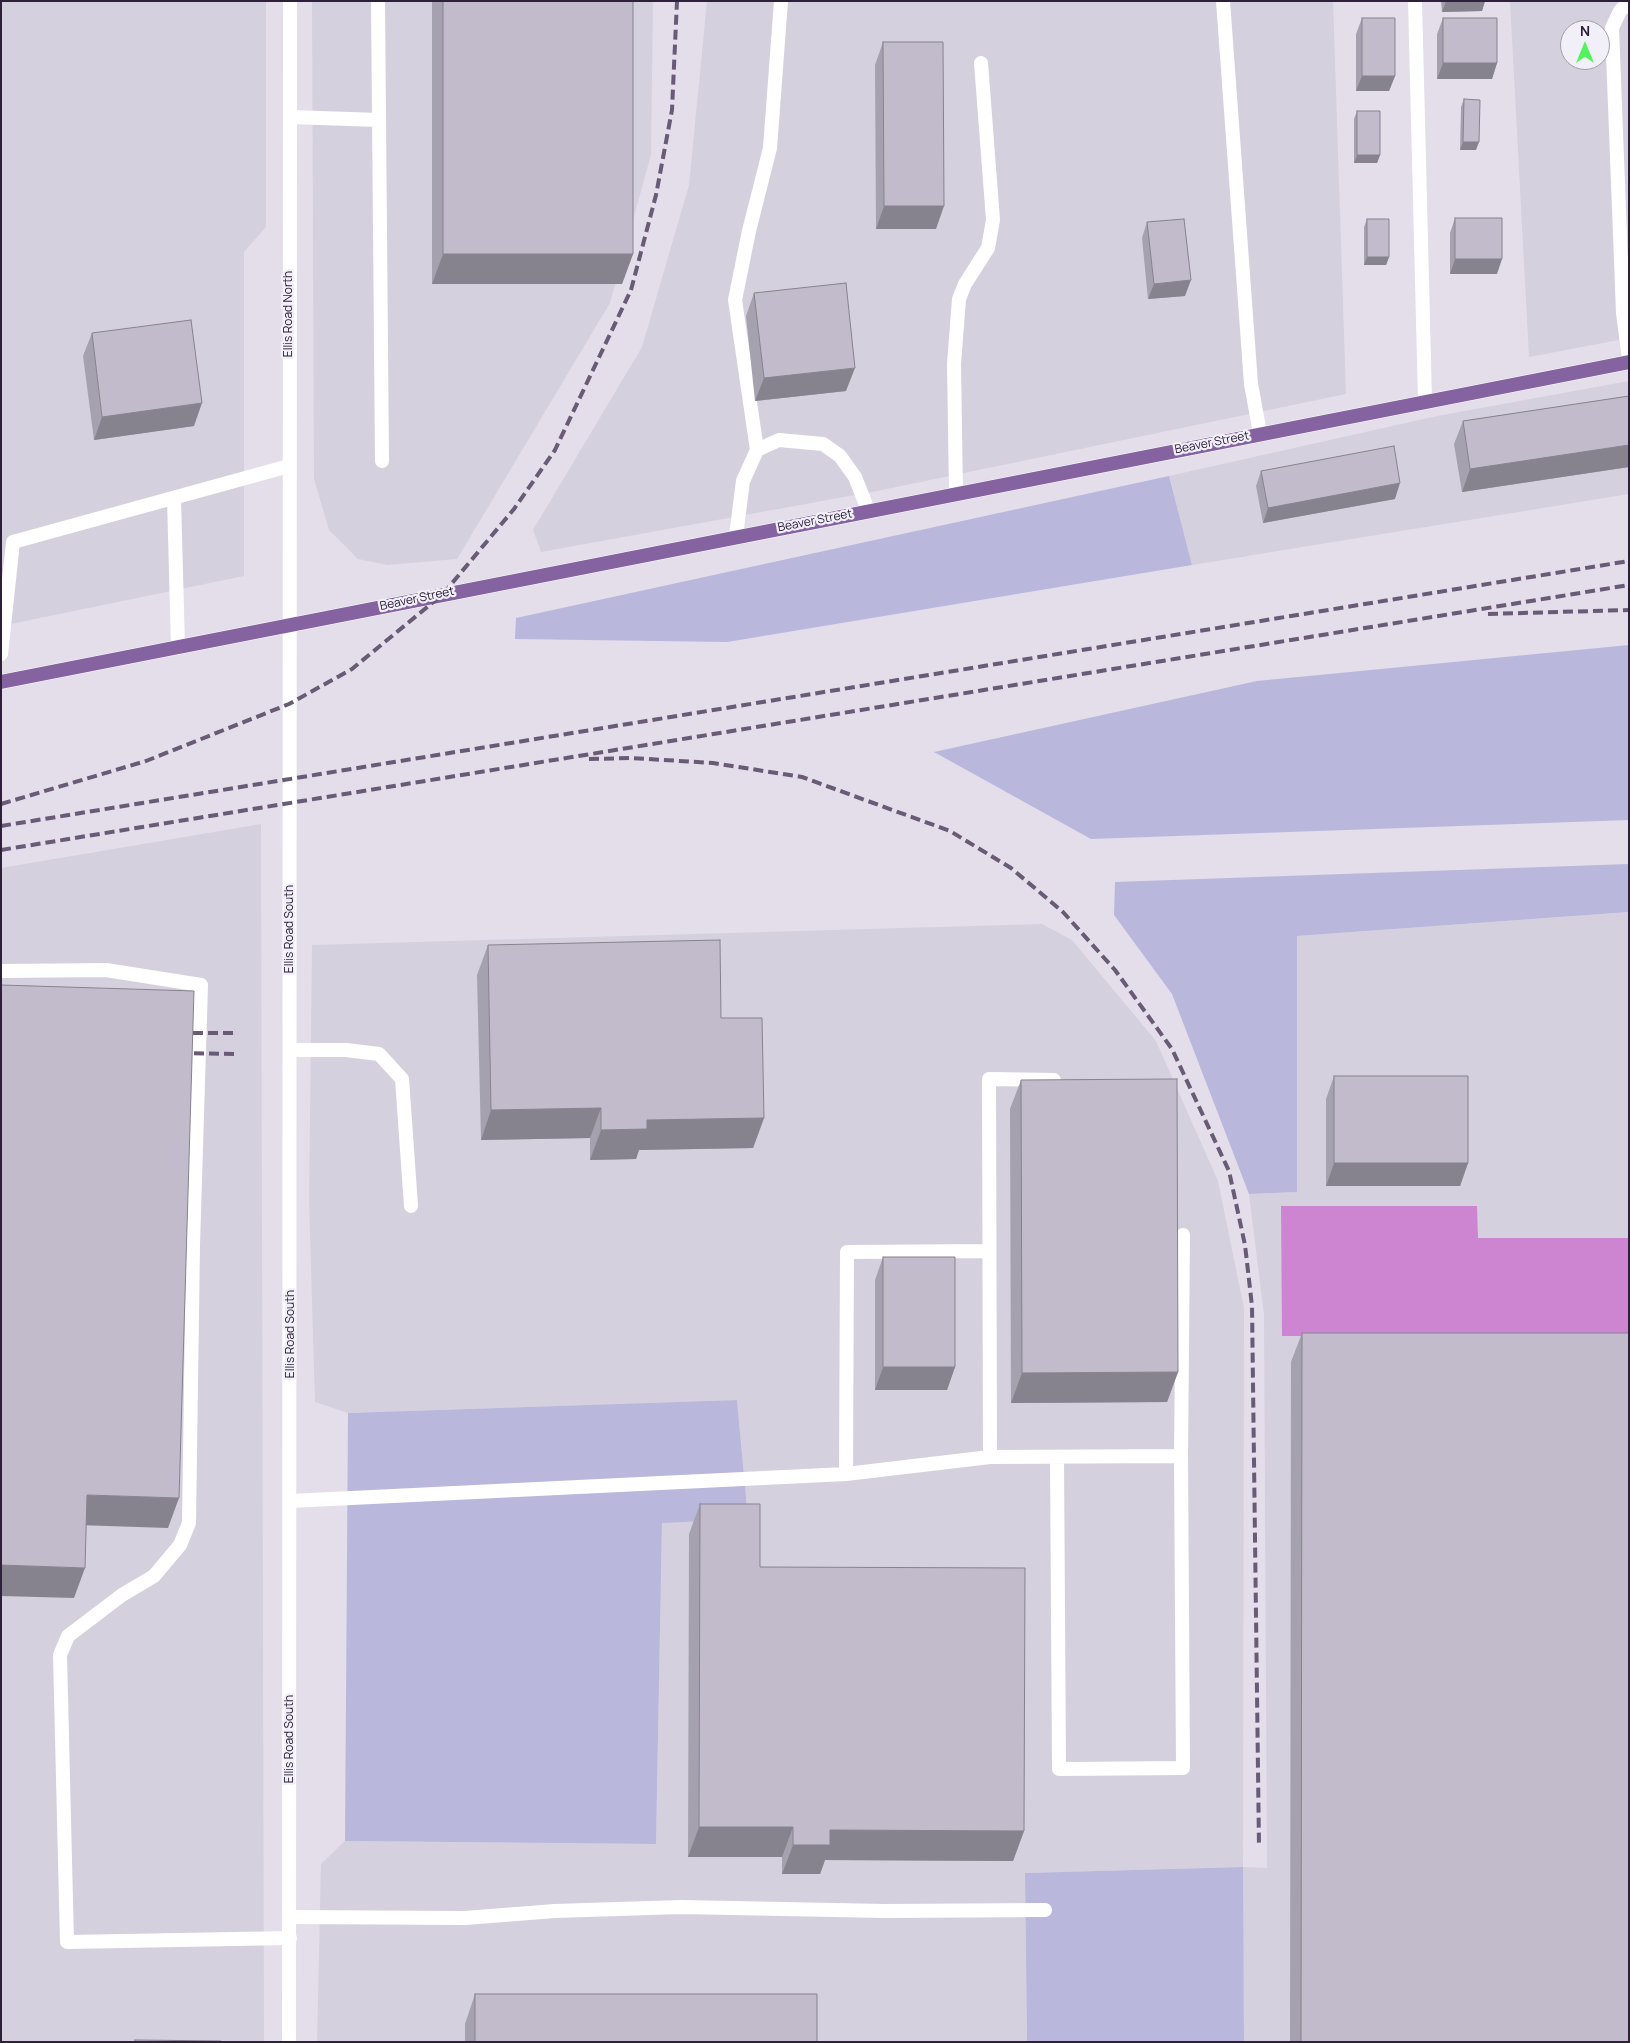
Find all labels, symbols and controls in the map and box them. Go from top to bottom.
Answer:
north arrow [1560,20,1610,70]
text: N [1580,21,1590,40]
street label: Ellis Road North [282,271,296,357]
street label: Beaver Street [1174,429,1250,457]
street label: Beaver Street [777,507,853,535]
street label: Beaver Street [379,584,455,614]
street label: Ellis Road South [283,885,297,973]
street label: Ellis Road South [284,1290,298,1378]
street label: Ellis Road South [283,1695,297,1783]

